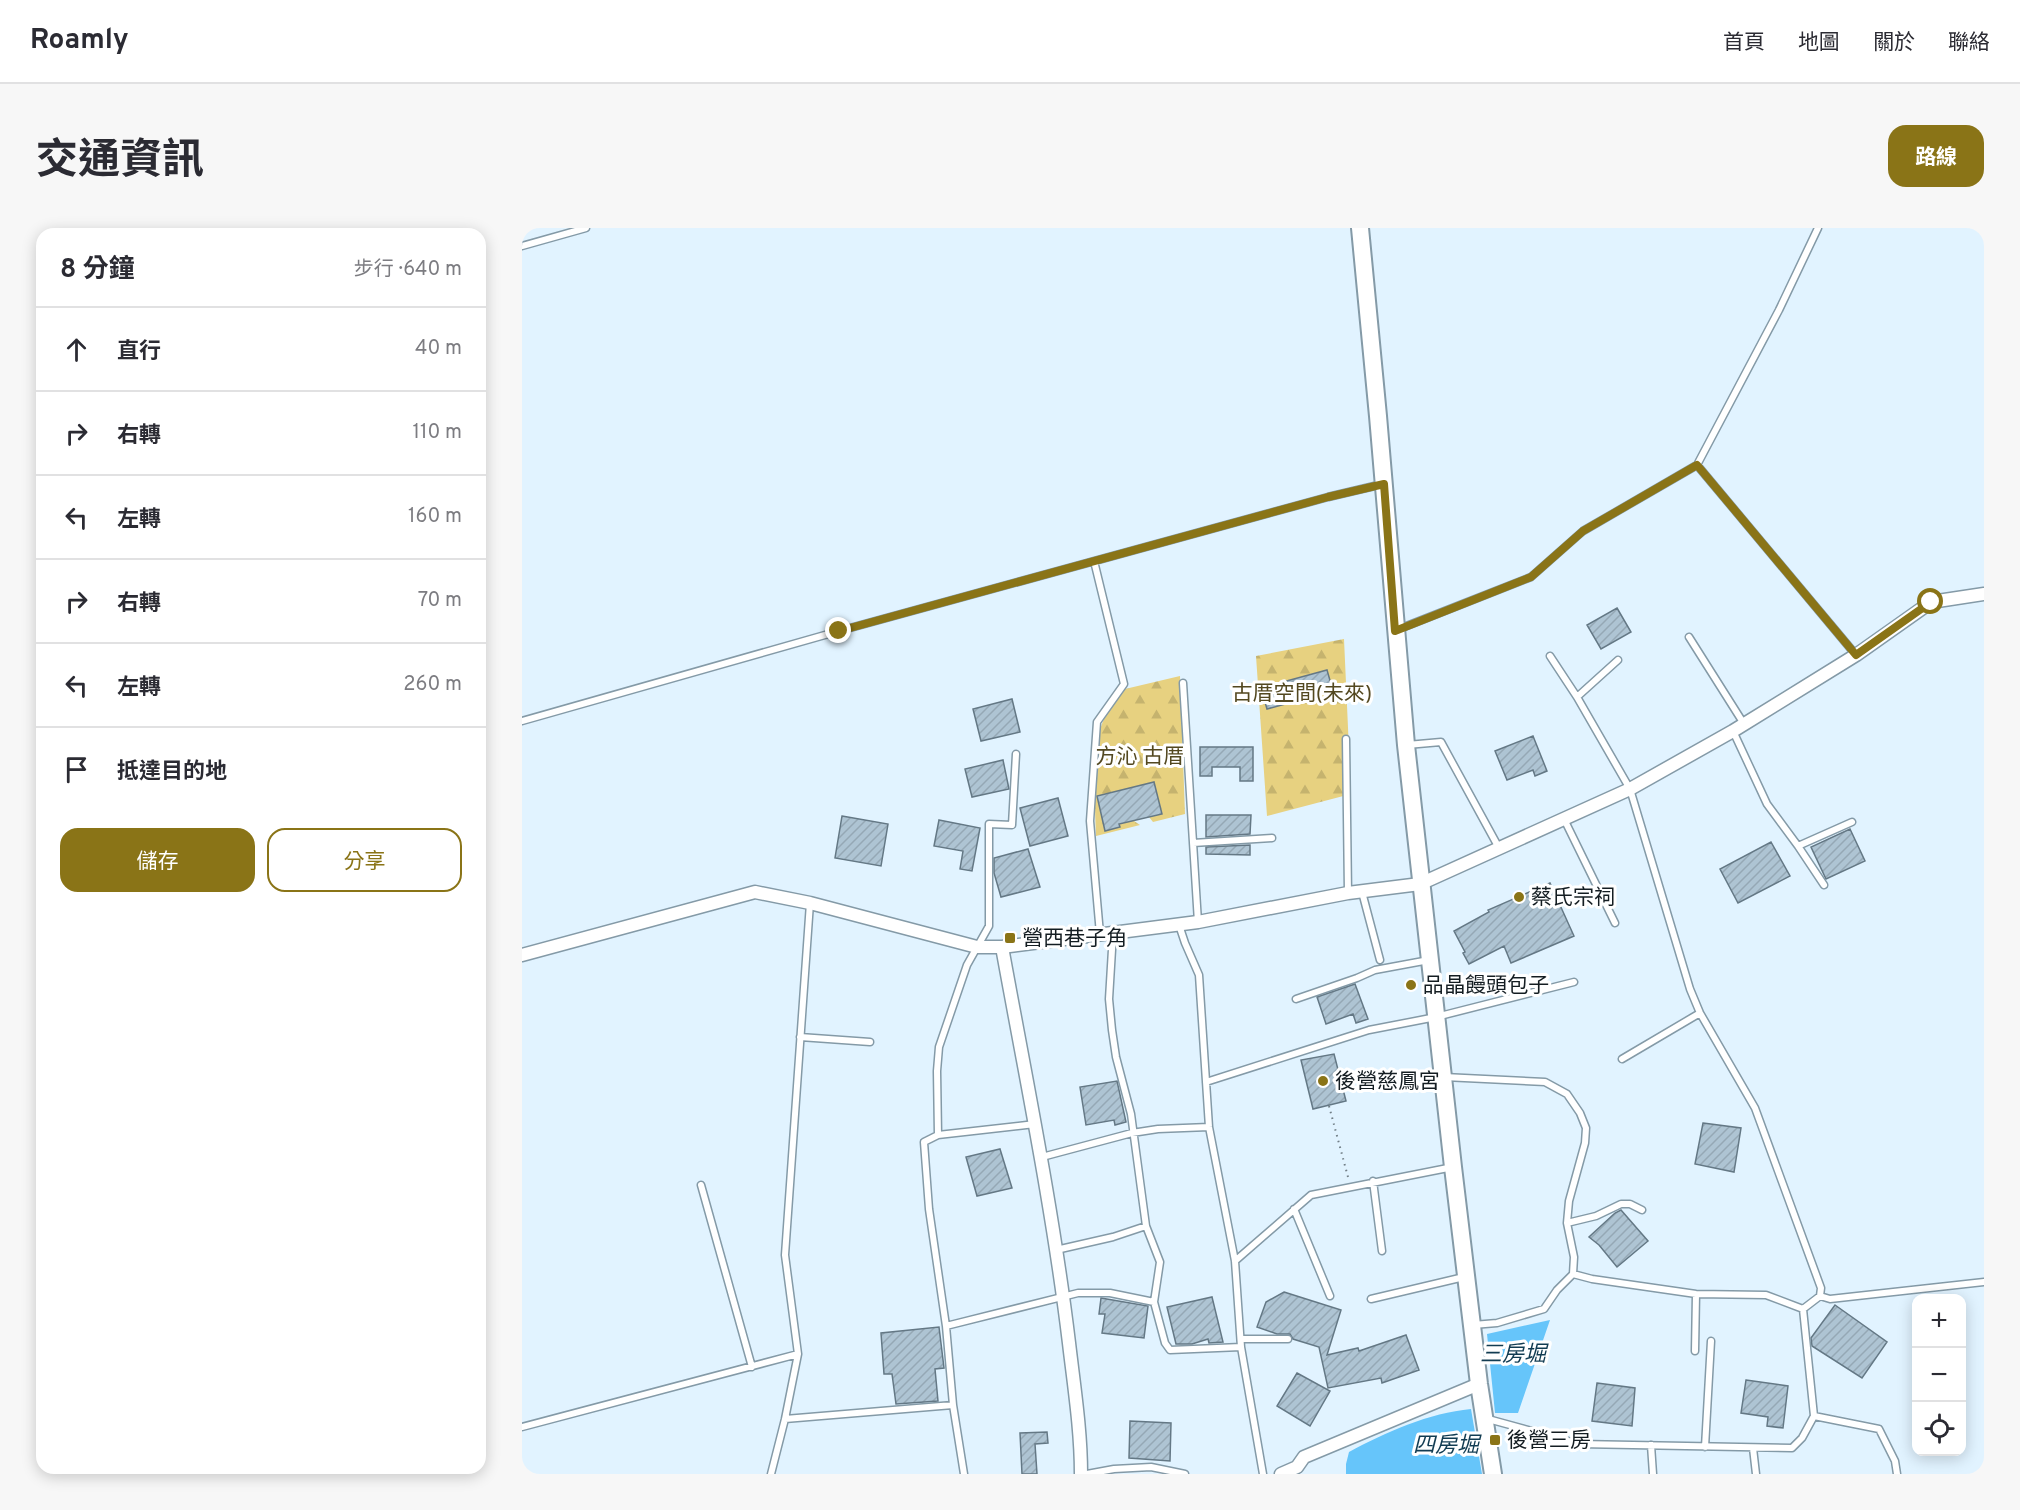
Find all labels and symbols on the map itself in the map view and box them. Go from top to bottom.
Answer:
route start [1917,588,1943,614]
route end [825,617,851,643]
park label: 古厝空間(未來) [1232,681,1372,708]
park label: 方沁 古厝 [1096,744,1184,771]
place label: 蔡氏宗祠 [1531,885,1615,912]
marker: 蔡氏宗祠 [1512,890,1526,904]
place label: 營西巷子角 [1022,926,1127,953]
marker: 營西巷子角 [1003,931,1017,945]
place label: 品晶饅頭包子 [1423,973,1549,1000]
marker: 品晶饅頭包子 [1404,978,1418,992]
place label: 後營慈鳳宮 [1335,1069,1440,1096]
marker: 後營慈鳳宮 [1316,1074,1330,1088]
water label: 三房堀 [1480,1342,1549,1369]
place label: 後營三房 [1507,1428,1591,1455]
water label: 四房堀 [1413,1433,1482,1460]
marker: 後營三房 [1488,1433,1502,1447]

